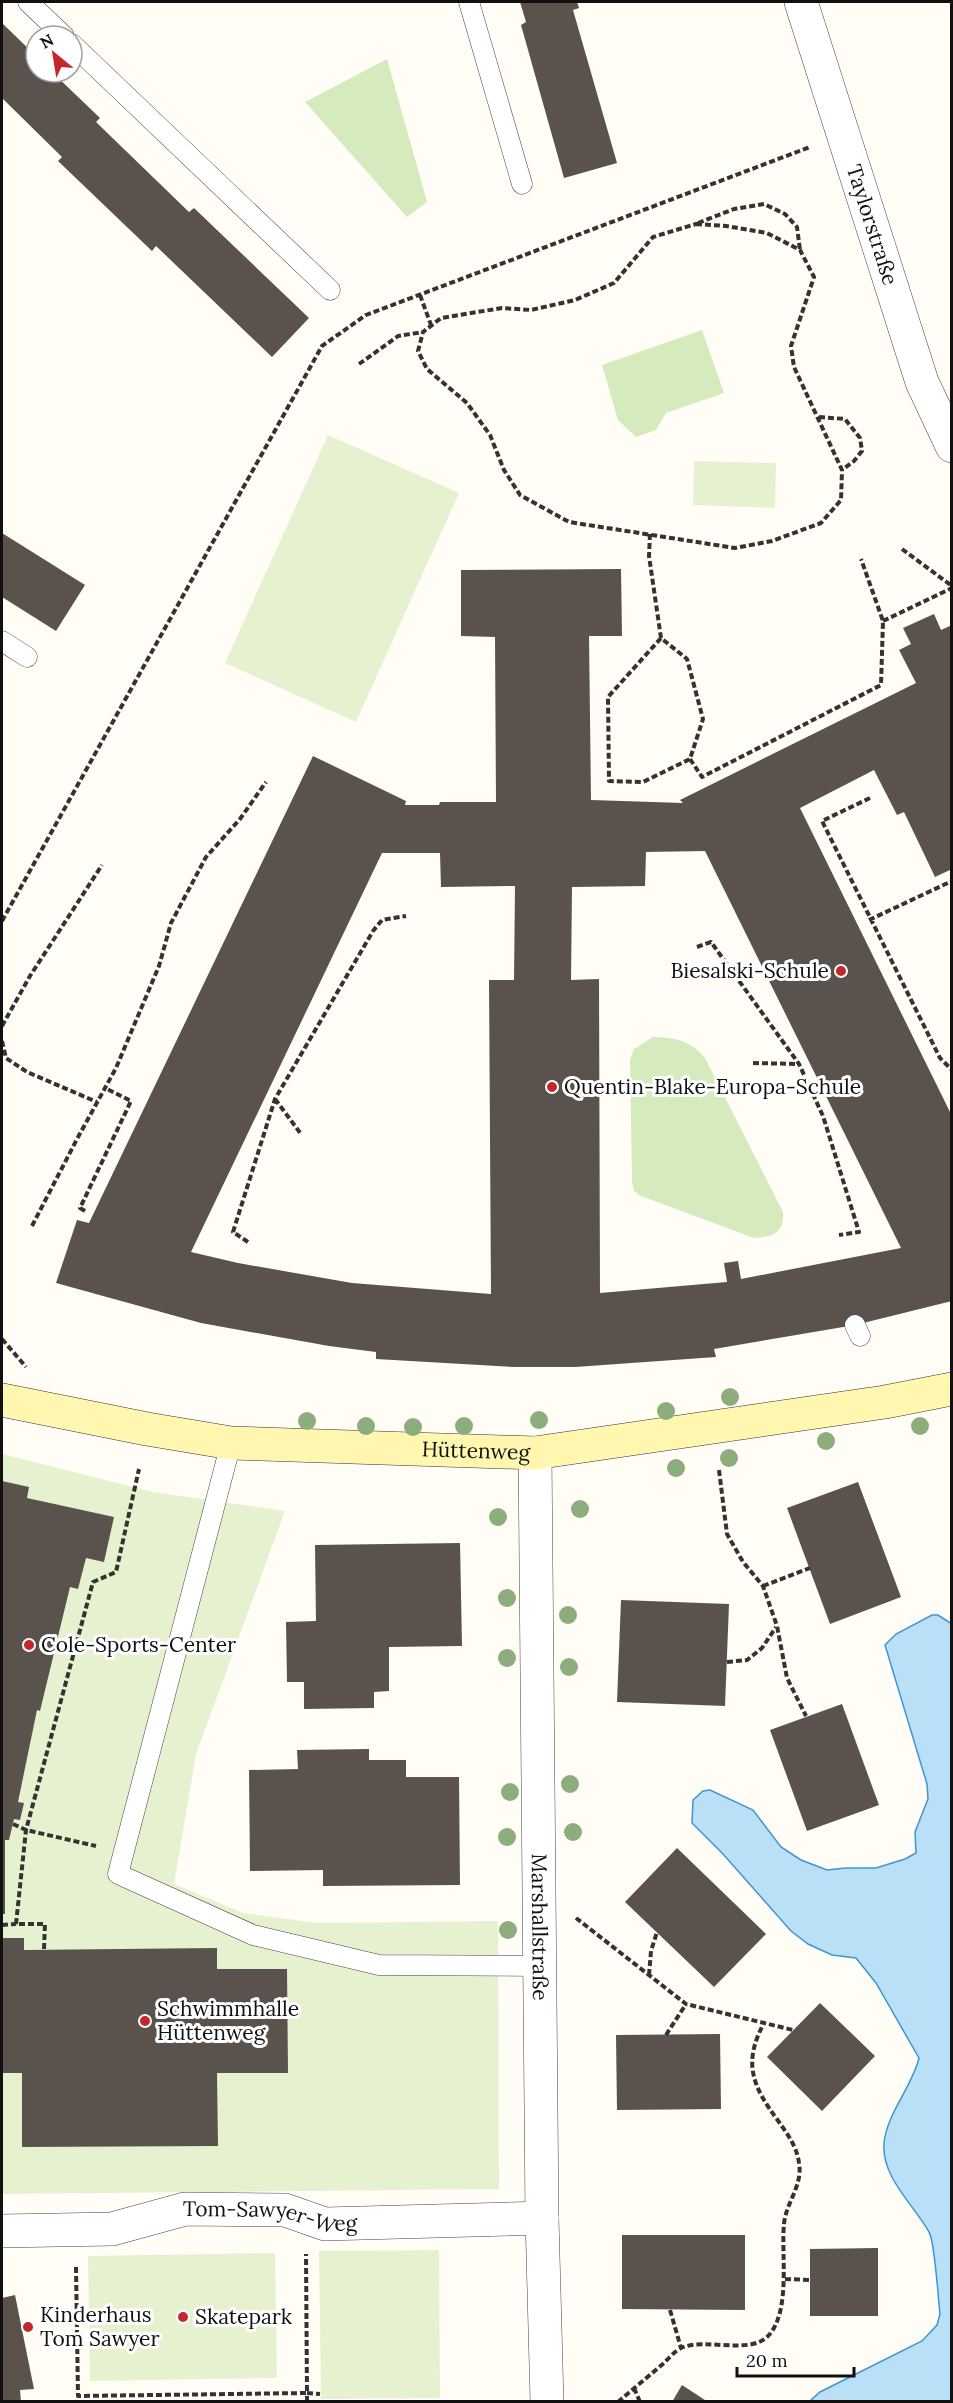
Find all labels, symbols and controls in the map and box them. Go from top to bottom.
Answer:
north arrow [24,24,84,84]
text: N [36,29,57,53]
street label: Taylorstraße [841,161,904,288]
place label: Biesalski-Schule [670,957,829,984]
marker: Biesalski-Schule [834,964,848,978]
place label: Quentin-Blake-Europa-Schule [564,1073,861,1100]
marker: Quentin-Blake-Europa-Schule [545,1080,559,1094]
street label: Hüttenweg [421,1435,531,1466]
place label: Cole-Sports-Center [41,1631,236,1658]
marker: Cole-Sports-Center [22,1638,36,1652]
street label: Marshallstraße [526,1853,554,2001]
place label: Schwimmhalle Hüttenweg [157,1995,299,2046]
marker: Schwimmhalle Hüttenweg [138,2014,152,2028]
street label: Tom-Sawyer-Weg [183,2195,358,2240]
place label: Kinderhaus Tom Sawyer [40,2301,160,2352]
place label: Skatepark [195,2303,293,2330]
marker: Skatepark [176,2310,190,2324]
marker: Kinderhaus Tom Sawyer [21,2320,35,2334]
scale bar [737,2340,854,2378]
text: 20 m [746,2349,788,2372]

